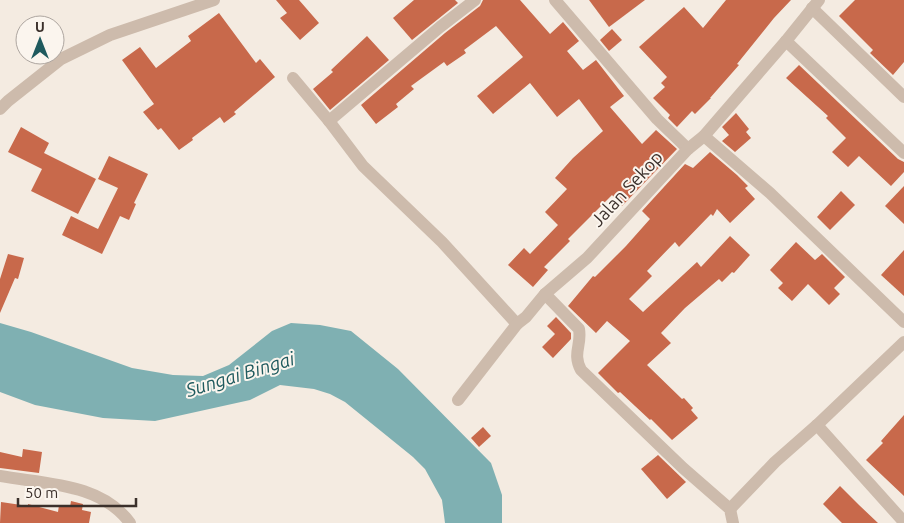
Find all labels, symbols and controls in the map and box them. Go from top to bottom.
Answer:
north arrow [15,15,65,65]
text: U [35,19,45,35]
street label: Jalan Sekop [586,147,666,230]
water label: Sungai Bingai [182,347,298,401]
scale bar [18,476,135,508]
text: 50 m [25,484,58,501]

